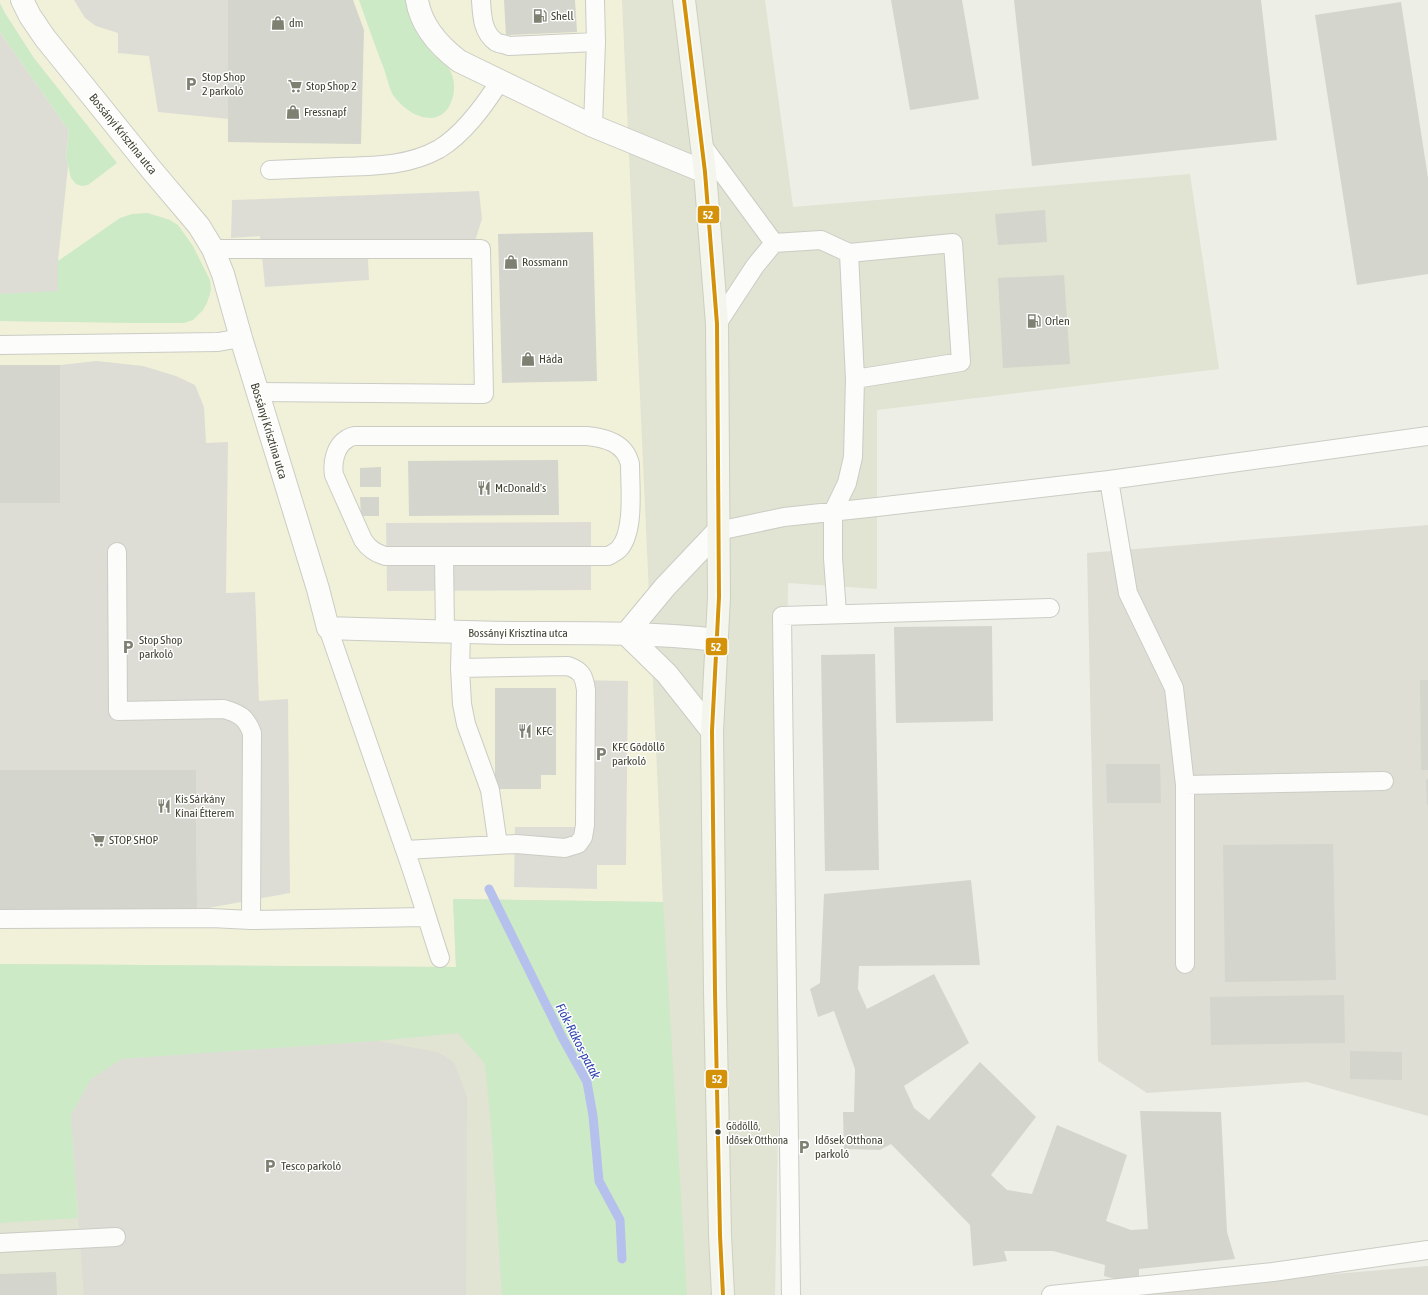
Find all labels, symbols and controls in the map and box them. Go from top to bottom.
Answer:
fuel station icon: Shell [532,8,548,24]
place label: Shell [551,9,574,23]
shop icon: dm [270,15,286,31]
place label: dm [289,16,303,30]
place label: Stop Shop 2 parkoló [202,70,246,98]
parking icon: Stop Shop 2 parkoló [183,76,199,92]
supermarket icon: Stop Shop 2 [287,78,303,94]
place label: Stop Shop 2 [306,79,357,93]
street label: Bossányi Krisztina utca [86,91,160,177]
shop icon: Fressnapf [285,104,301,120]
place label: Fressnapf [304,105,347,119]
line badge: 52 [697,205,720,224]
text: 52 [703,209,713,221]
shop icon: Rossmann [503,254,519,270]
place label: Rossmann [522,255,568,269]
fuel station icon: Orlen [1026,313,1042,329]
place label: Orlen [1045,314,1070,328]
shop icon: Háda [520,351,536,367]
place label: Háda [539,352,563,366]
street label: Bossányi Krisztina utca [248,381,290,481]
restaurant icon: McDonald's [476,480,492,496]
place label: McDonald's [495,481,546,495]
street label: Bossányi Krisztina utca [468,626,568,640]
place label: Stop Shop parkoló [139,633,183,661]
line badge: 52 [705,637,728,656]
parking icon: Stop Shop parkoló [120,639,136,655]
text: 52 [711,641,721,653]
restaurant icon: KFC [517,723,533,739]
place label: KFC [536,724,553,738]
place label: KFC Gödöllő parkoló [612,740,665,768]
parking icon: KFC Gödöllő parkoló [593,746,609,762]
place label: Kis Sárkány Kínai Étterem [175,792,234,820]
restaurant icon: Kis Sárkány Kínai Étterem [156,798,172,814]
supermarket icon: STOP SHOP [90,832,106,848]
place label: STOP SHOP [109,833,159,847]
water label: Fiók-Rákos-patak [553,1001,604,1082]
line badge: 52 [705,1069,728,1089]
text: 52 [712,1073,722,1085]
place label: Gödöllő, Idősek Otthona [726,1120,788,1146]
marker: Gödöllő, Idősek Otthona [713,1127,723,1137]
place label: Idősek Otthona parkoló [815,1133,883,1161]
parking icon: Idősek Otthona parkoló [796,1139,812,1155]
parking icon: Tesco parkoló [262,1158,278,1174]
place label: Tesco parkoló [281,1159,342,1173]

